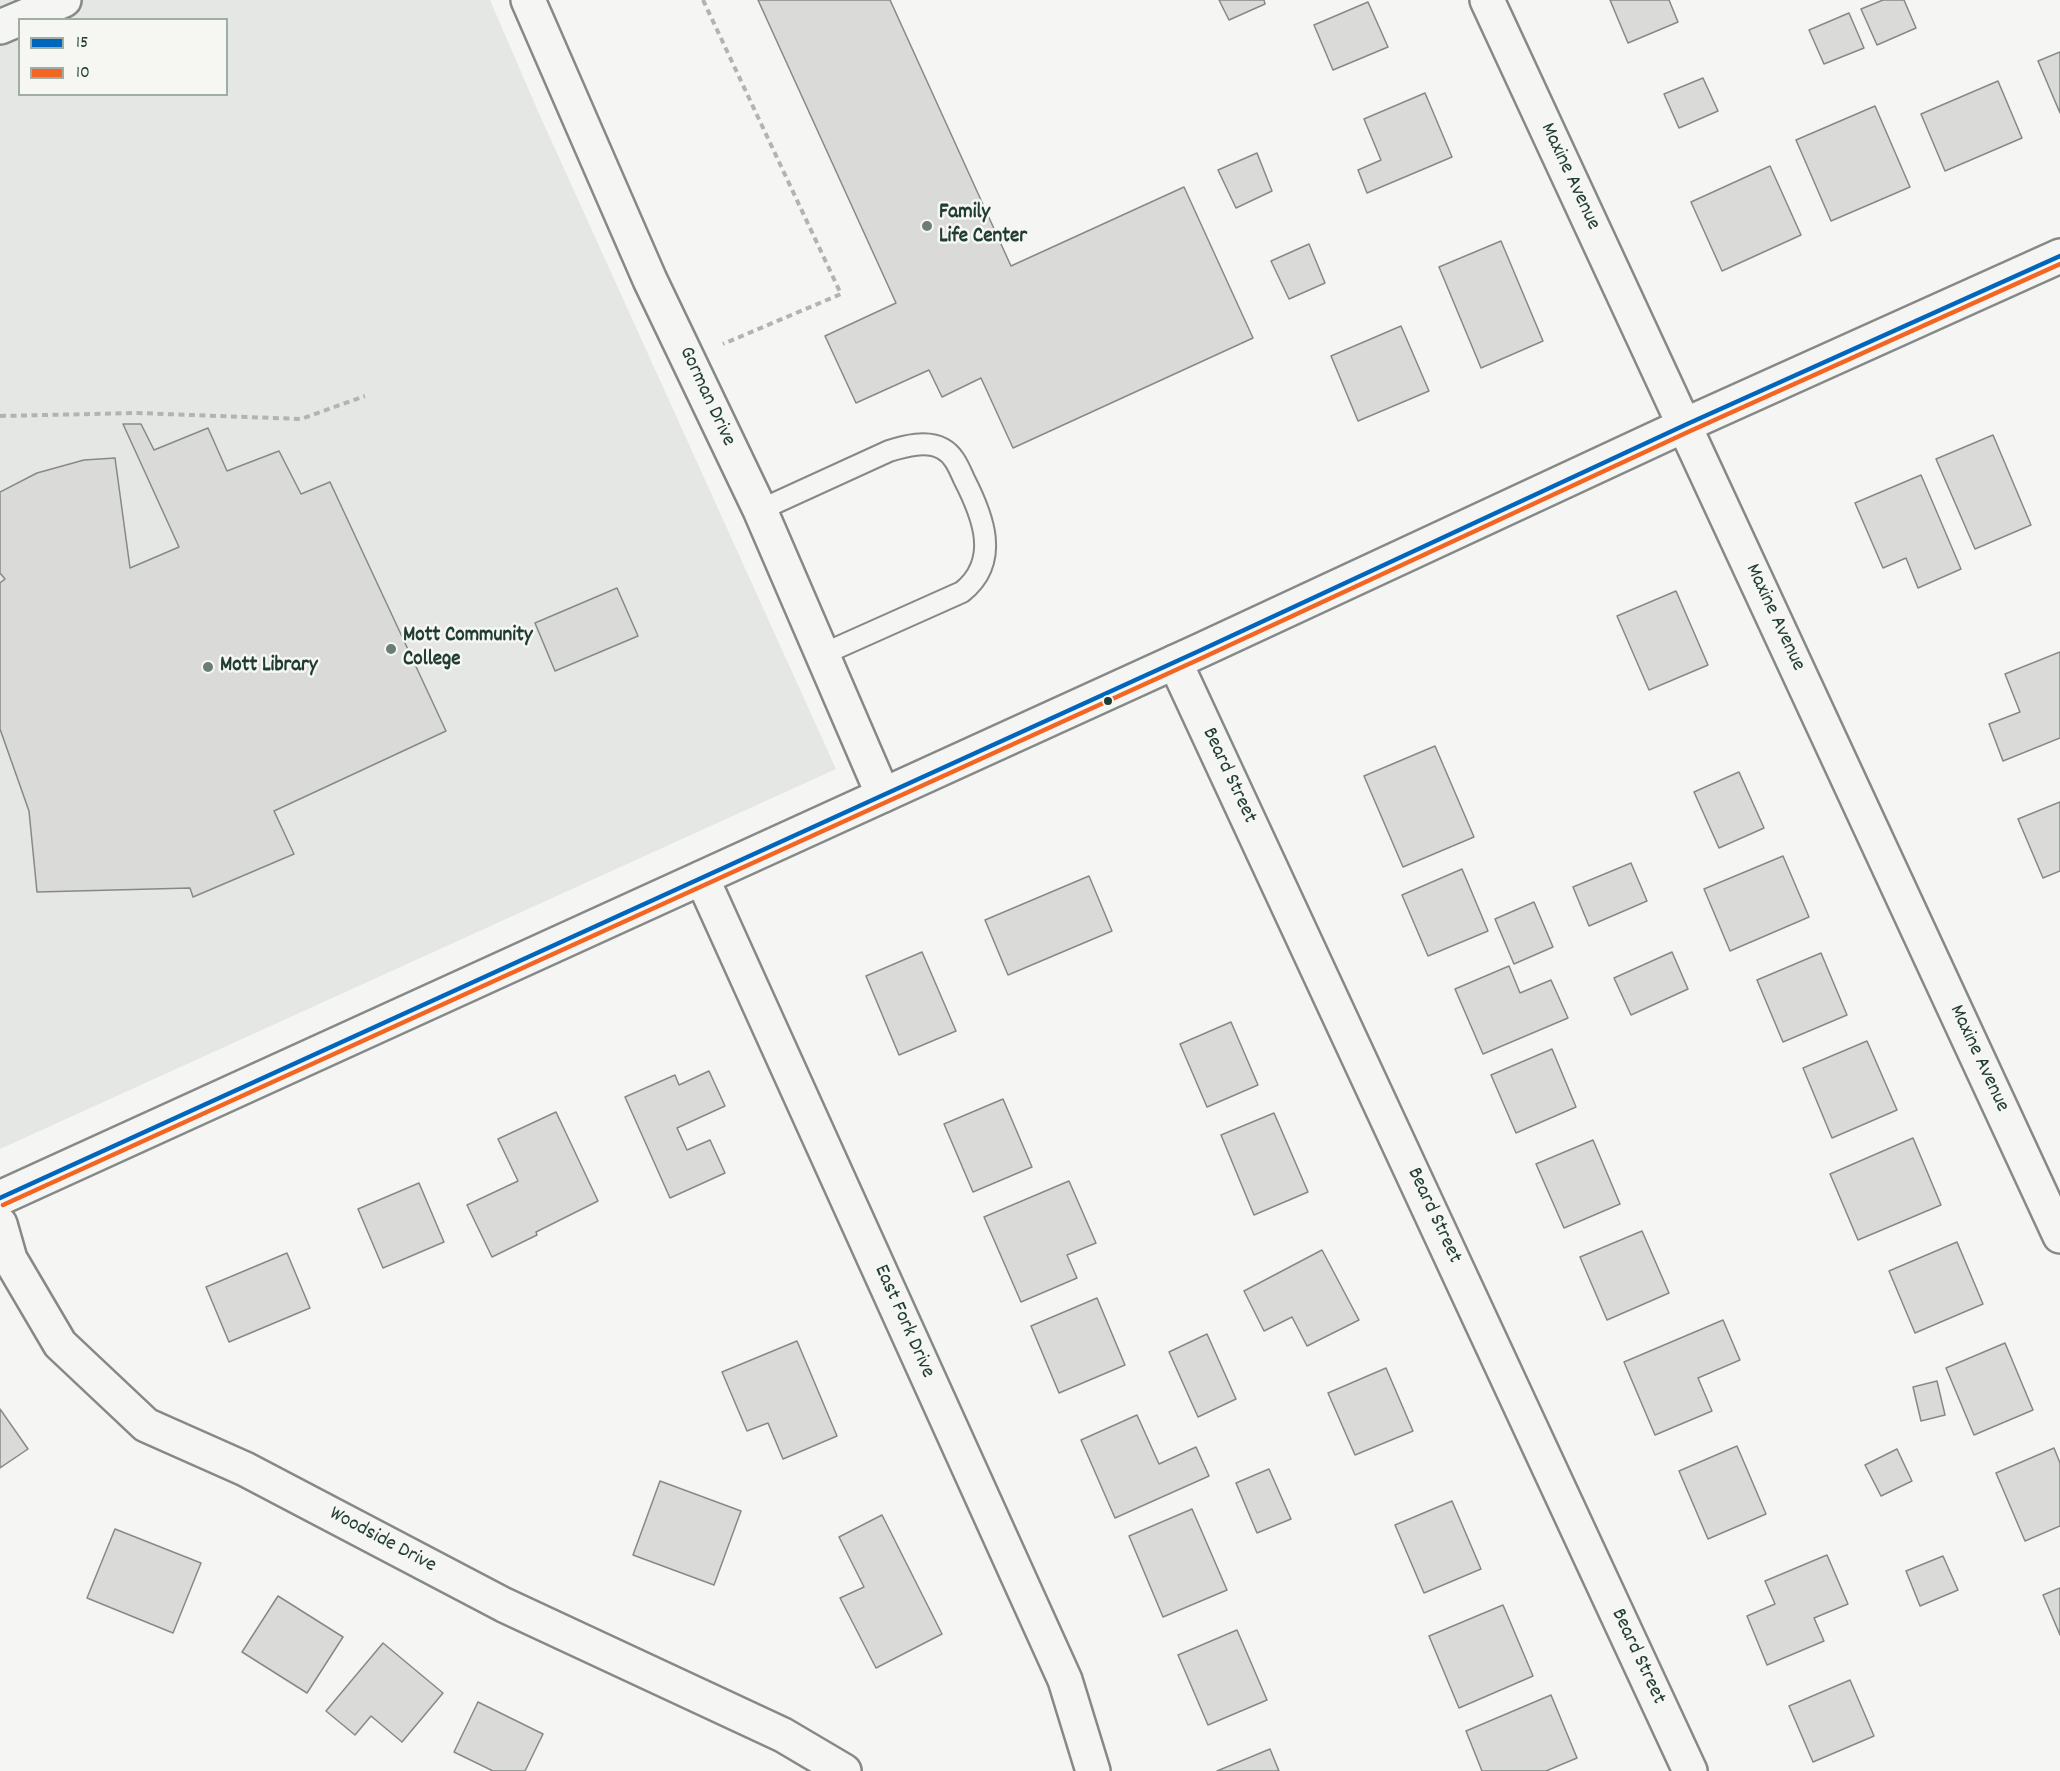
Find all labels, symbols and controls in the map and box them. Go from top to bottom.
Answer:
legend [18,18,228,96]
text: 15 [76,31,88,56]
text: 10 [76,61,90,86]
street label: Maxine Avenue [1533,120,1605,234]
place label: Family Life Center [939,201,1027,251]
marker: Family Life Center [920,219,934,233]
street label: Gorman Drive [672,343,740,451]
street label: Maxine Avenue [1738,561,1810,675]
place label: Mott Community College [403,624,532,674]
marker: Mott Community College [384,642,398,656]
place label: Mott Library [220,654,317,680]
marker: Mott Library [201,660,215,674]
unlabelled marker [1102,695,1114,707]
street label: Beard Street [1195,724,1261,828]
street label: Maxine Avenue [1942,1002,2014,1116]
street label: Beard Street [1400,1164,1466,1268]
street label: East Fork Drive [867,1262,939,1382]
street label: Woodside Drive [324,1502,440,1580]
street label: Beard Street [1604,1605,1670,1709]

